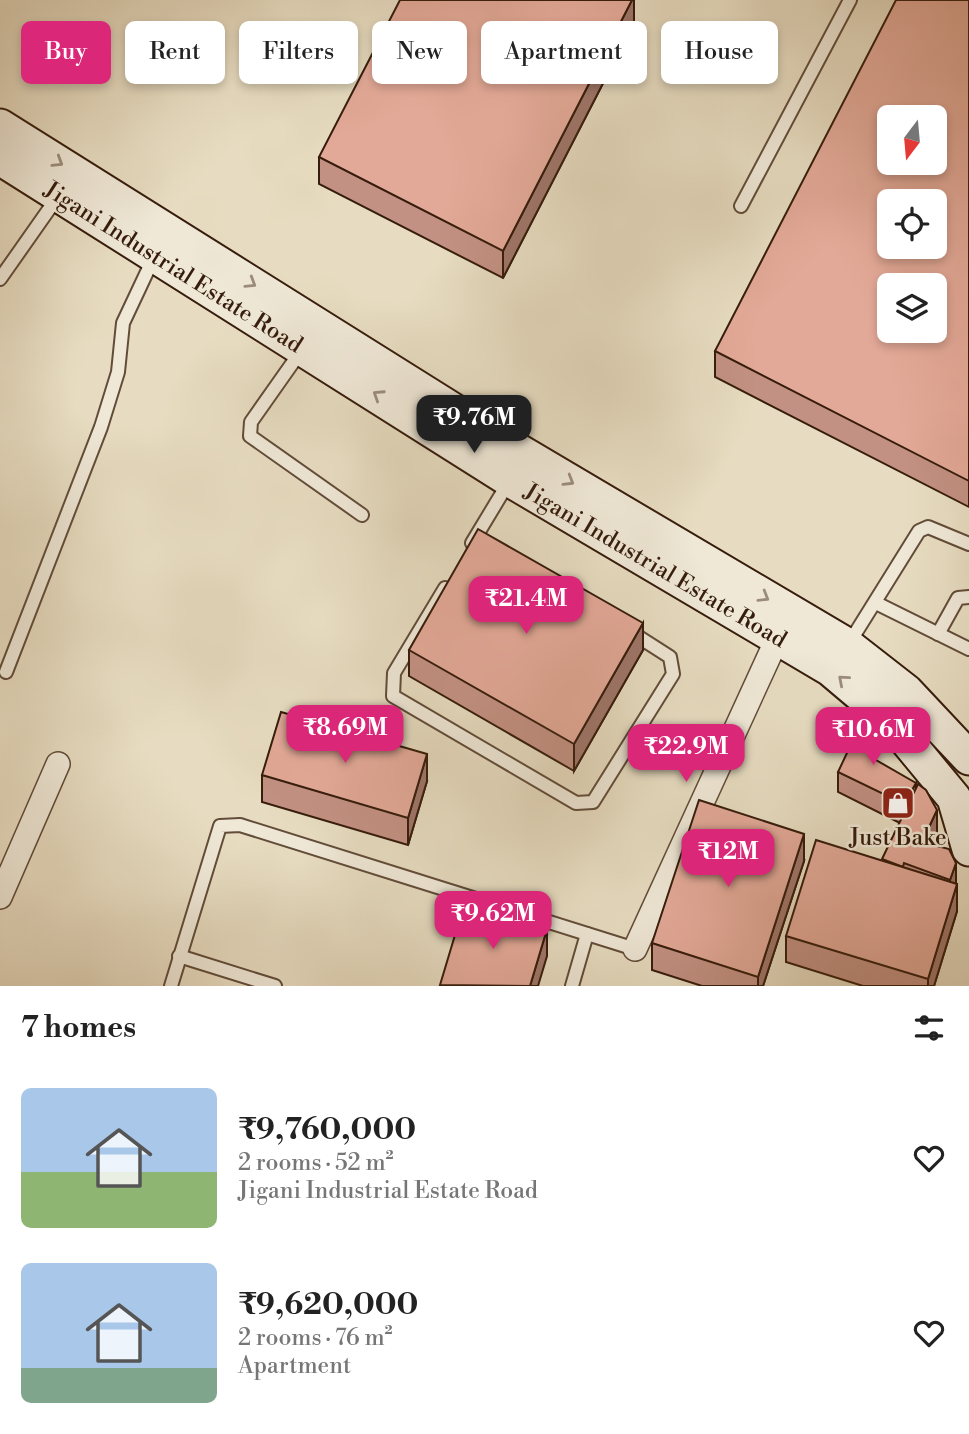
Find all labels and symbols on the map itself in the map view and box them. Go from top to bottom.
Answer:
north arrow [877,105,947,175]
one-way arrow [50,154,63,167]
street label: Jigani Industrial Estate Road [38,175,308,359]
one-way arrow [243,275,256,288]
one-way arrow [372,391,385,404]
pin: ₹9.76M [417,396,531,455]
one-way arrow [561,473,574,486]
street label: Jigani Industrial Estate Road [518,477,792,654]
pin: ₹21.4M [469,576,583,636]
one-way arrow [757,588,770,601]
one-way arrow [839,676,852,688]
pin: ₹8.69M [288,706,402,765]
pin: ₹10.6M [816,708,930,767]
pin: ₹22.9M [629,724,743,784]
shop icon: Just Bake [879,784,917,822]
place label: Just Bake [848,824,947,852]
pin: ₹12M [687,830,769,889]
pin: ₹9.62M [436,892,550,951]

